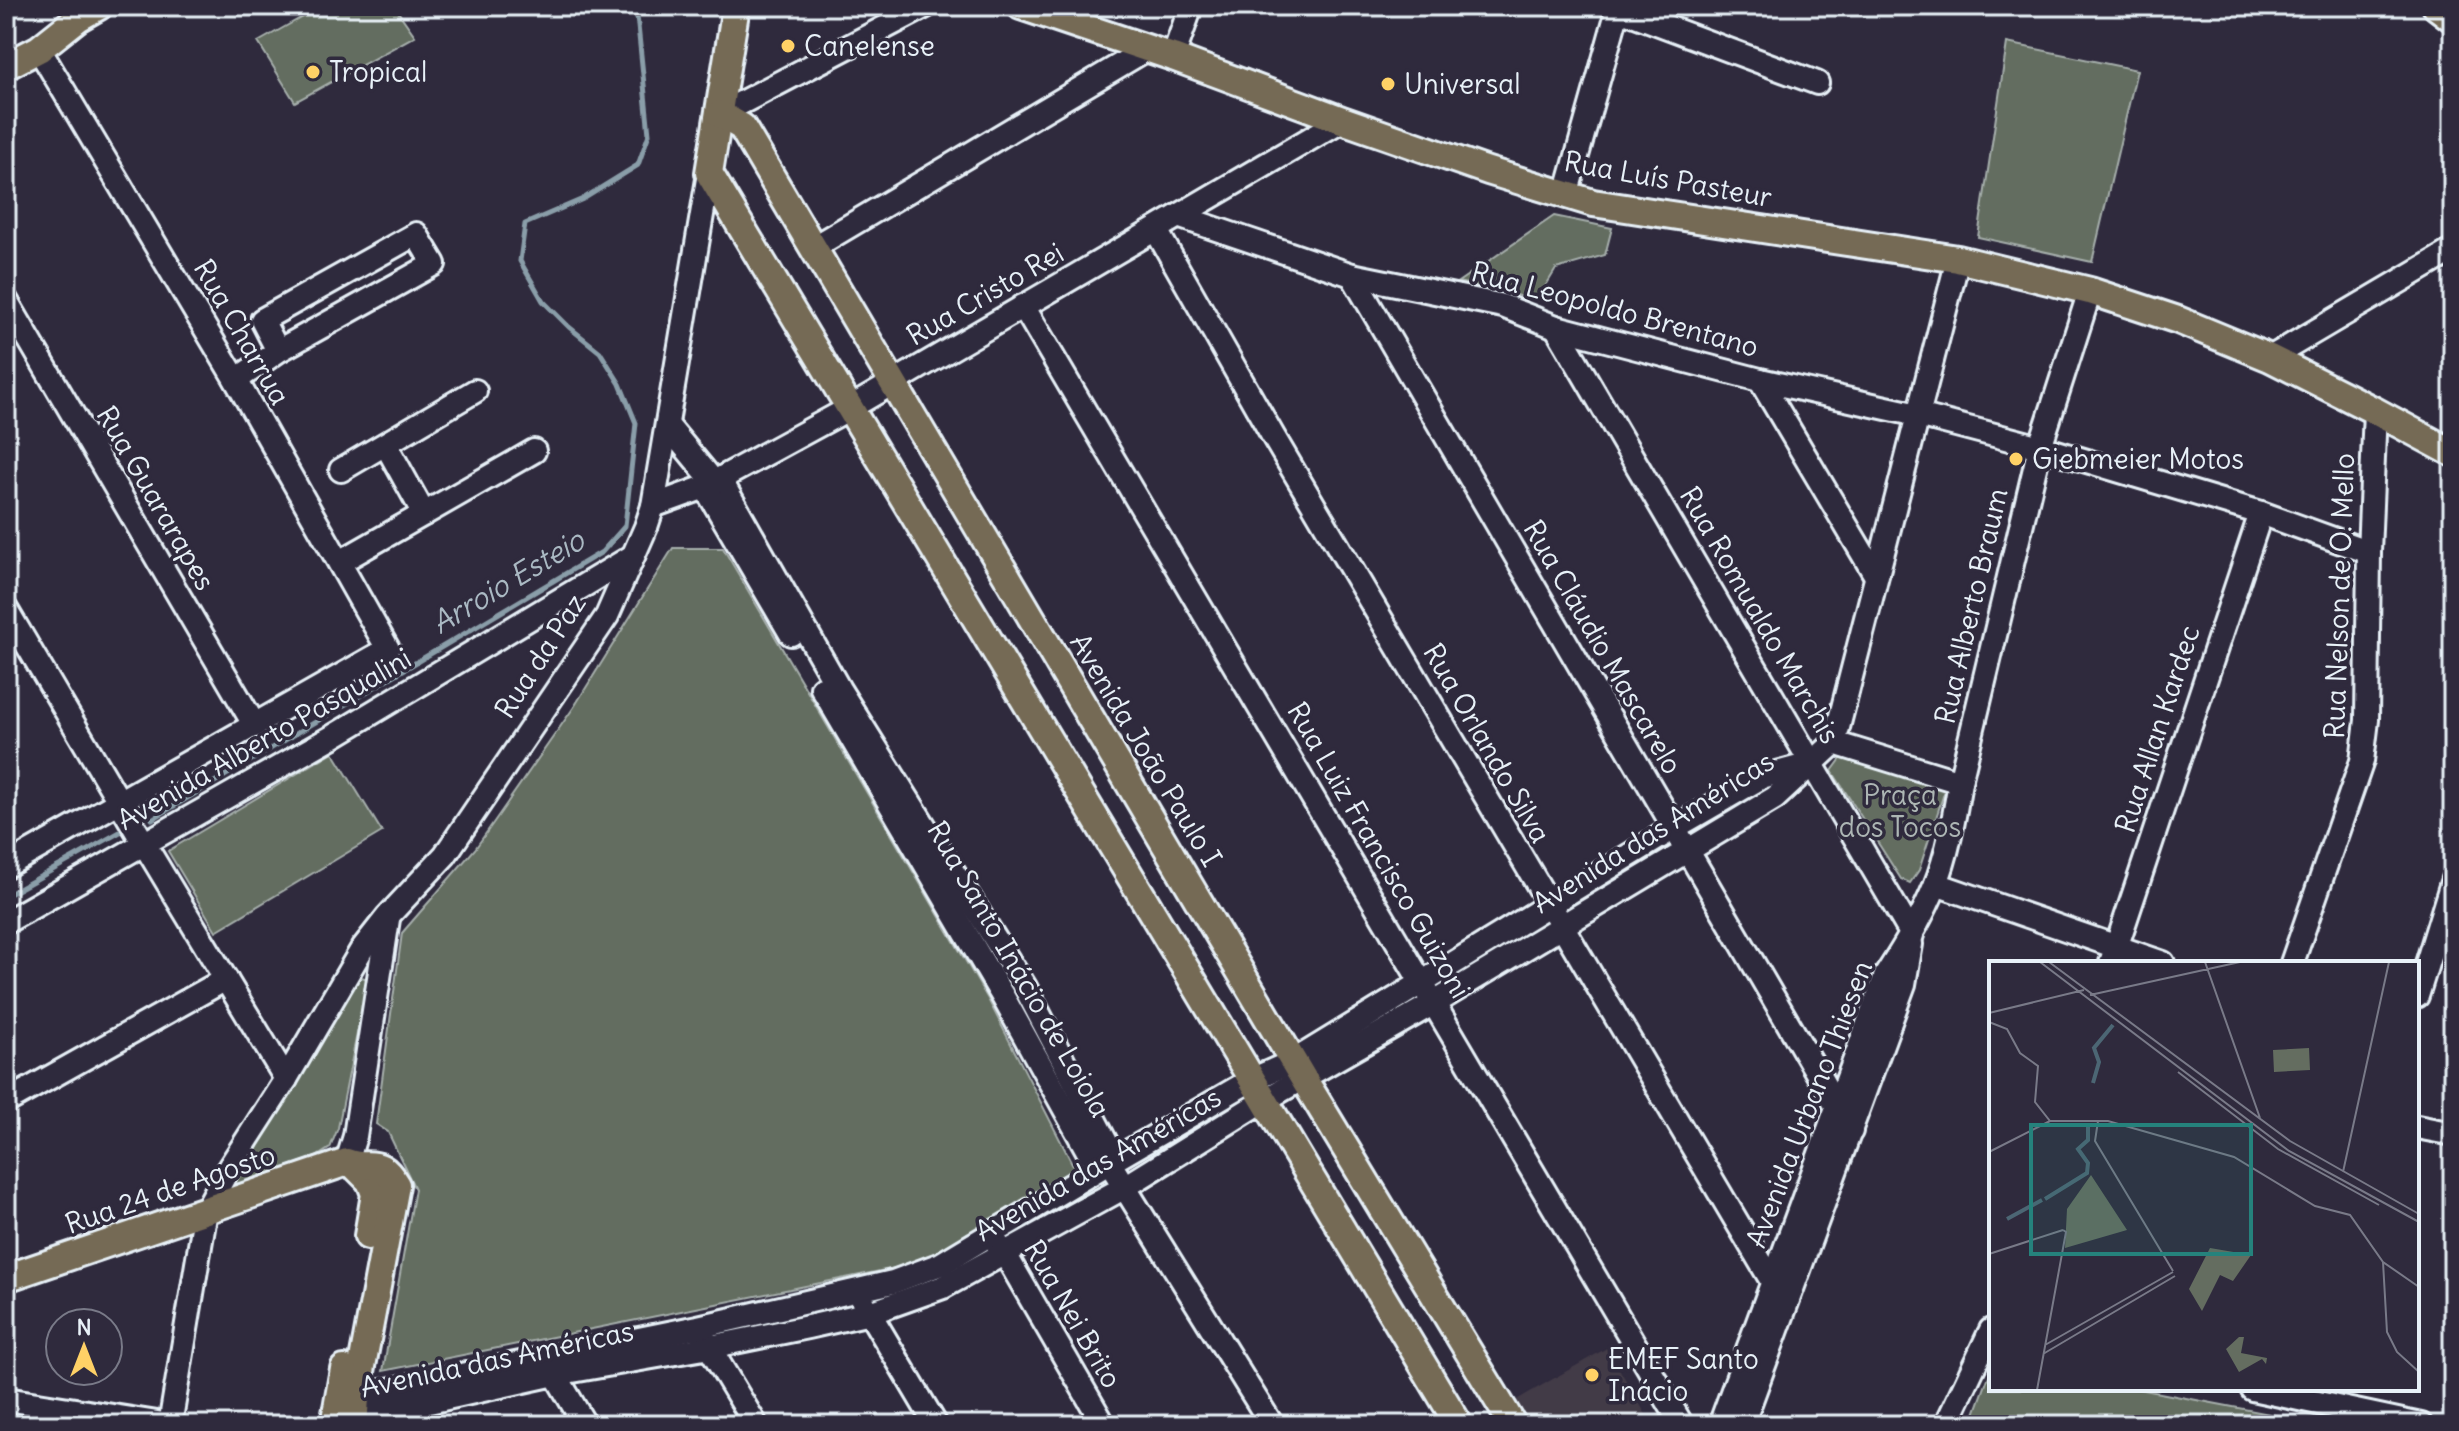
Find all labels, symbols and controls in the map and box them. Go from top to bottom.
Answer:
place label: Canelense [804,28,935,64]
marker: Canelense [779,37,797,55]
place label: Tropical [329,54,427,90]
marker: Tropical [304,63,322,81]
place label: Universal [1404,66,1520,102]
marker: Universal [1379,75,1397,93]
street label: Rua Luís Pasteur [1561,143,1775,215]
street label: Rua Cristo Rei [900,234,1070,354]
street label: Rua Charrua [186,253,298,411]
street label: Rua Leopoldo Brentano [1467,253,1763,365]
street label: Rua Guararapes [89,399,223,597]
place label: Giebmeier Motos [2032,441,2244,477]
marker: Giebmeier Motos [2007,450,2025,468]
street label: Rua Nelson de O. Mello [2316,452,2362,740]
street label: Rua Romualdo Marchis [1672,480,1848,750]
street label: Rua Alberto Braum [1926,485,2016,727]
street label: Rua Cláudio Mascarelo [1516,514,1690,780]
water label: Arroio Esteio [424,519,593,642]
street label: Rua da Paz [486,587,594,725]
street label: Rua Allan Kardec [2107,621,2207,837]
street label: Avenida João Paulo I [1062,627,1230,873]
street label: Rua Orlando Silva [1415,637,1559,849]
street label: Avenida Alberto Pasqualini [110,640,418,838]
street label: Rua Luiz Francisco Guizoni [1279,696,1479,1004]
street label: Avenida das Américas [1526,743,1780,921]
park label: Praça dos Tocos [1839,777,1961,845]
street label: Rua Santo Inácio de Loiola [919,815,1119,1123]
street label: Avenida Urbano Thiesen [1738,955,1880,1253]
inset map [1989,961,2419,1391]
street label: Avenida das Américas [969,1079,1227,1249]
street label: Rua 24 de Agosto [60,1136,280,1242]
street label: Rua Nei Brito [1016,1234,1130,1394]
north arrow [44,1307,124,1387]
street label: Avenida das Américas [357,1312,637,1406]
text: N [76,1313,92,1341]
place label: EMEF Santo Inácio [1608,1341,1759,1409]
marker: EMEF Santo Inácio [1583,1366,1601,1384]

